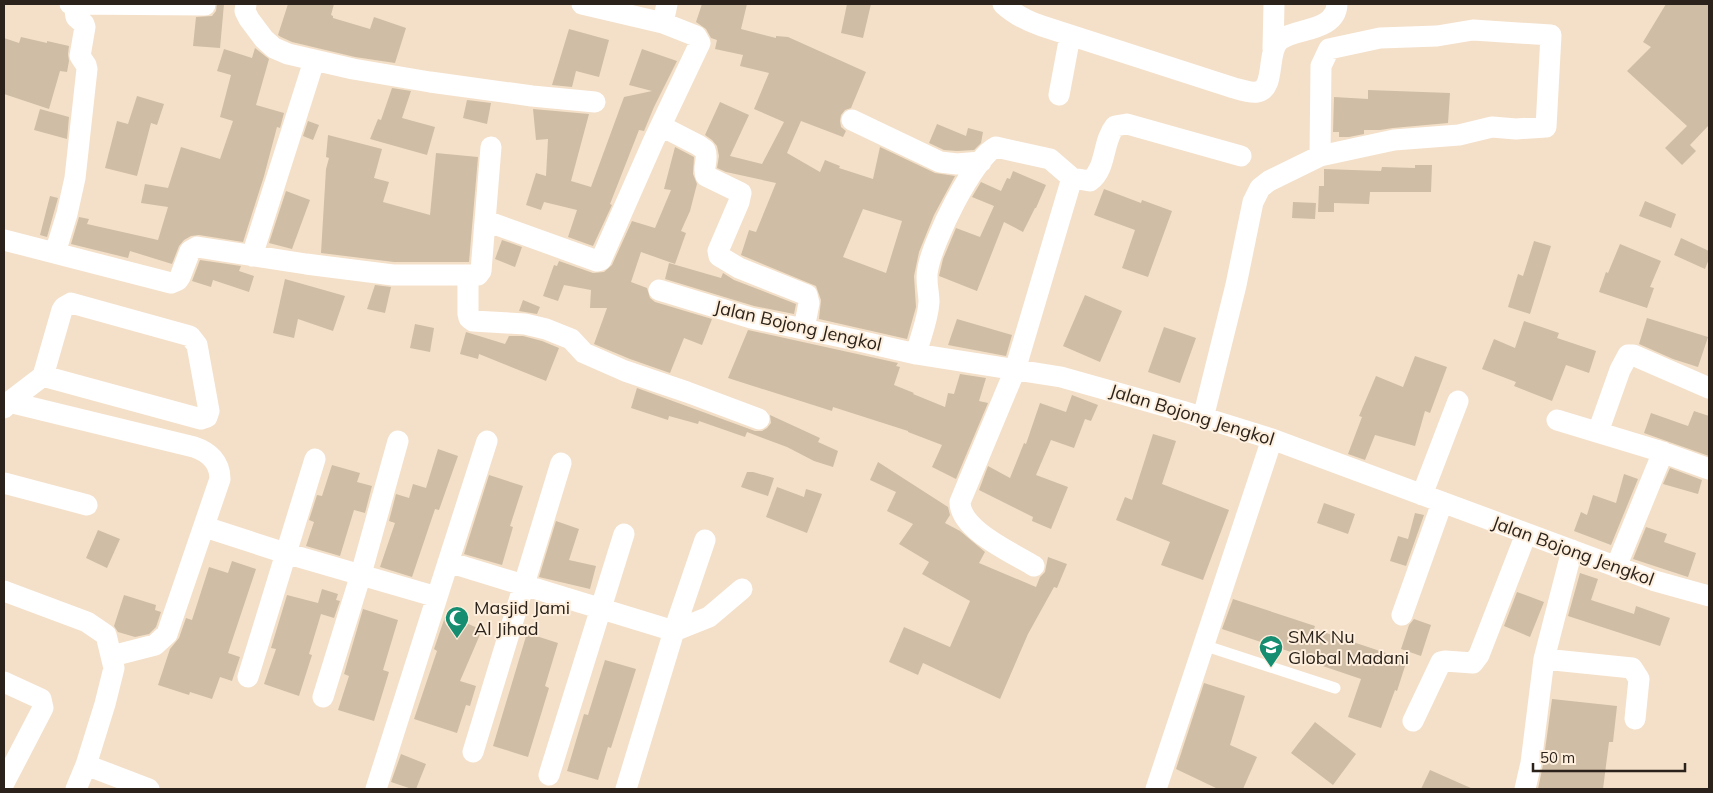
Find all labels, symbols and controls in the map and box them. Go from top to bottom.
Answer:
street label: Jalan Bojong Jengkol [712,295,884,356]
street label: Jalan Bojong Jengkol [1107,379,1277,451]
street label: Jalan Bojong Jengkol [1489,510,1657,591]
place label: Masjid Jami Al Jihad [474,596,570,640]
mosque icon: Masjid Jami Al Jihad [444,605,470,639]
place label: SMK Nu Global Madani [1288,625,1409,669]
school or university icon: SMK Nu Global Madani [1258,634,1284,668]
scale bar [1533,740,1686,772]
text: 50 m [1540,748,1575,767]

